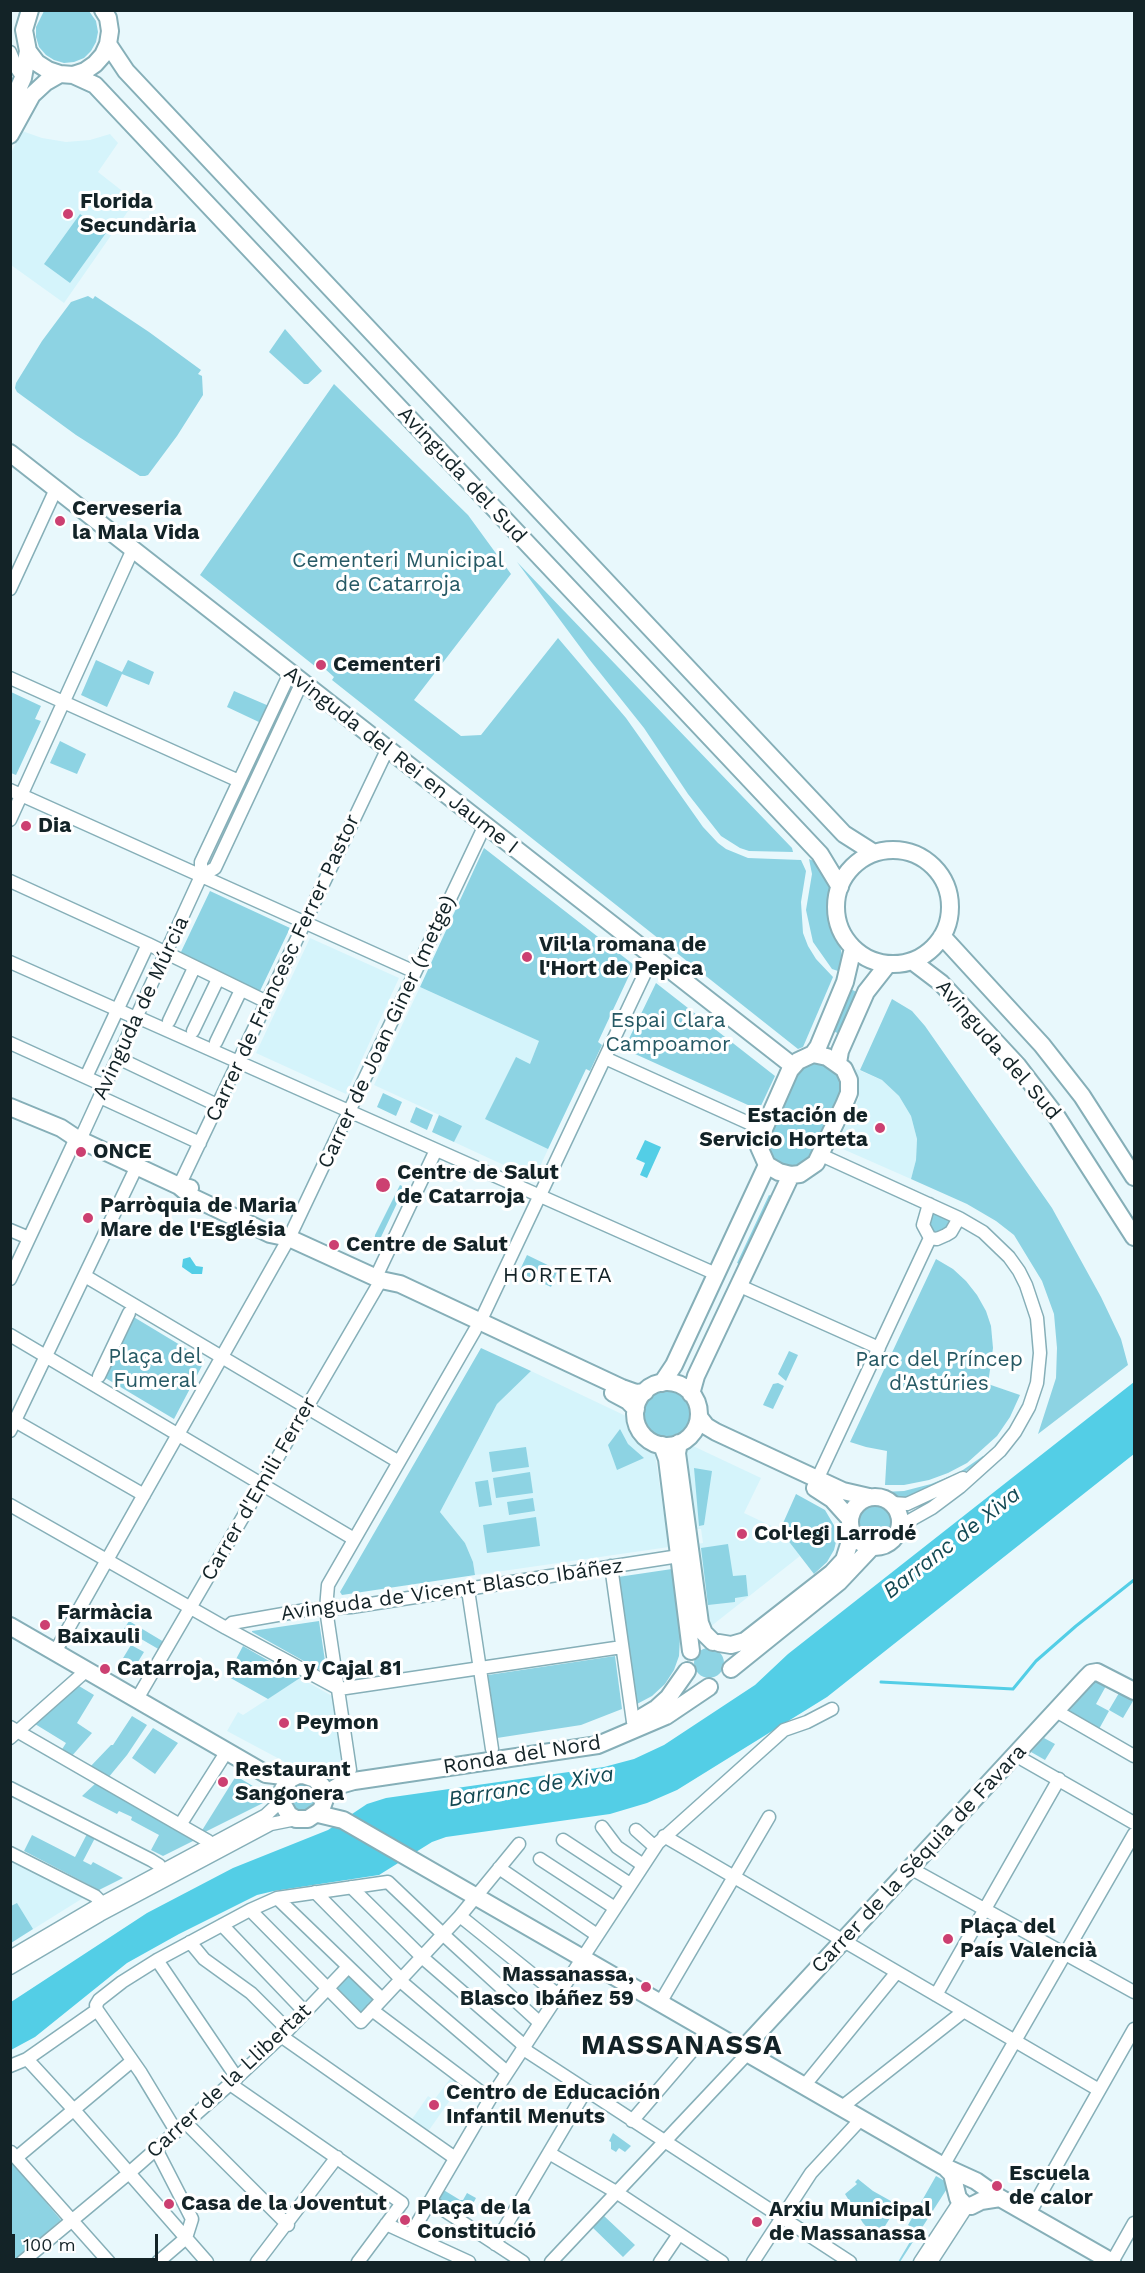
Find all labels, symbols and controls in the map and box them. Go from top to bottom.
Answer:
place label: Florida Secundària [80,189,196,239]
marker: Florida Secundària [61,207,75,221]
street label: Avinguda del Sud [392,402,532,548]
place label: Cerveseria la Mala Vida [72,496,199,546]
marker: Cerveseria la Mala Vida [53,514,67,528]
park label: Cementeri Municipal de Catarroja [292,548,504,598]
place label: Cementeri [333,652,441,678]
marker: Cementeri [314,658,328,672]
street label: Avinguda del Rei en Jaume I [279,661,523,859]
street label: Carrer de Francesc Ferrer Pastor [200,810,366,1126]
place label: Dia [38,813,71,839]
marker: Dia [19,819,33,833]
street label: Carrer de Joan Giner (metge) [313,892,461,1172]
street label: Avinguda de Múrcia [87,912,195,1104]
place label: Vil·la romana de l'Hort de Pepica [539,932,706,982]
marker: Vil·la romana de l'Hort de Pepica [520,950,534,964]
street label: Avinguda del Sud [930,975,1066,1125]
park label: Espai Clara Campoamor [605,1008,731,1058]
place label: Estación de Servicio Horteta [699,1103,868,1153]
marker: Estación de Servicio Horteta [873,1121,887,1135]
place label: ONCE [93,1139,152,1165]
marker: ONCE [74,1145,88,1159]
place label: Centre de Salut de Catarroja [397,1160,559,1210]
marker: Centre de Salut de Catarroja [374,1176,392,1194]
place label: Parròquia de Maria Mare de l'Església [100,1193,297,1243]
marker: Parròquia de Maria Mare de l'Església [81,1211,95,1225]
place label: Centre de Salut [346,1232,508,1258]
marker: Centre de Salut [327,1238,341,1252]
district label: HORTETA [503,1263,613,1289]
park label: Plaça del Fumeral [108,1344,202,1394]
park label: Parc del Príncep d'Astúries [855,1347,1023,1397]
street label: Carrer d'Emili Ferrer [196,1392,322,1586]
water label: Barranc de Xiva [878,1481,1026,1605]
place label: Col·legi Larrodé [754,1521,916,1547]
marker: Col·legi Larrodé [735,1527,749,1541]
street label: Avinguda de Vicent Blasco Ibáñez [279,1553,625,1627]
place label: Farmàcia Baixauli [57,1600,152,1650]
marker: Farmàcia Baixauli [38,1618,52,1632]
place label: Catarroja, Ramón y Cajal 81 [117,1656,401,1682]
marker: Catarroja, Ramón y Cajal 81 [98,1662,112,1676]
place label: Peymon [296,1710,379,1736]
marker: Peymon [277,1716,291,1730]
street label: Ronda del Nord [441,1730,603,1780]
street label: Carrer de la Séquia de Favara [806,1739,1032,1979]
place label: Restaurant Sangonera [235,1757,350,1807]
water label: Barranc de Xiva [446,1761,616,1813]
marker: Restaurant Sangonera [216,1775,230,1789]
place label: Plaça del País Valencià [960,1914,1097,1964]
marker: Plaça del País Valencià [941,1932,955,1946]
place label: Massanassa, Blasco Ibáñez 59 [460,1962,634,2012]
marker: Massanassa, Blasco Ibáñez 59 [639,1980,653,1994]
street label: Carrer de la Llibertat [142,1998,316,2164]
district label: MASSANASSA [581,2030,783,2062]
place label: Centro de Educación Infantil Menuts [446,2080,660,2130]
marker: Centro de Educación Infantil Menuts [427,2098,441,2112]
place label: Escuela de calor [1009,2161,1093,2211]
marker: Escuela de calor [990,2179,1004,2193]
place label: Casa de la Joventut [181,2191,387,2217]
place label: Plaça de la Constitució [417,2195,536,2245]
marker: Casa de la Joventut [162,2197,176,2211]
place label: Arxiu Municipal de Massanassa [769,2197,931,2247]
marker: Plaça de la Constitució [398,2213,412,2227]
marker: Arxiu Municipal de Massanassa [750,2215,764,2229]
scale bar [15,2222,160,2260]
text: 100 m [23,2234,76,2255]

